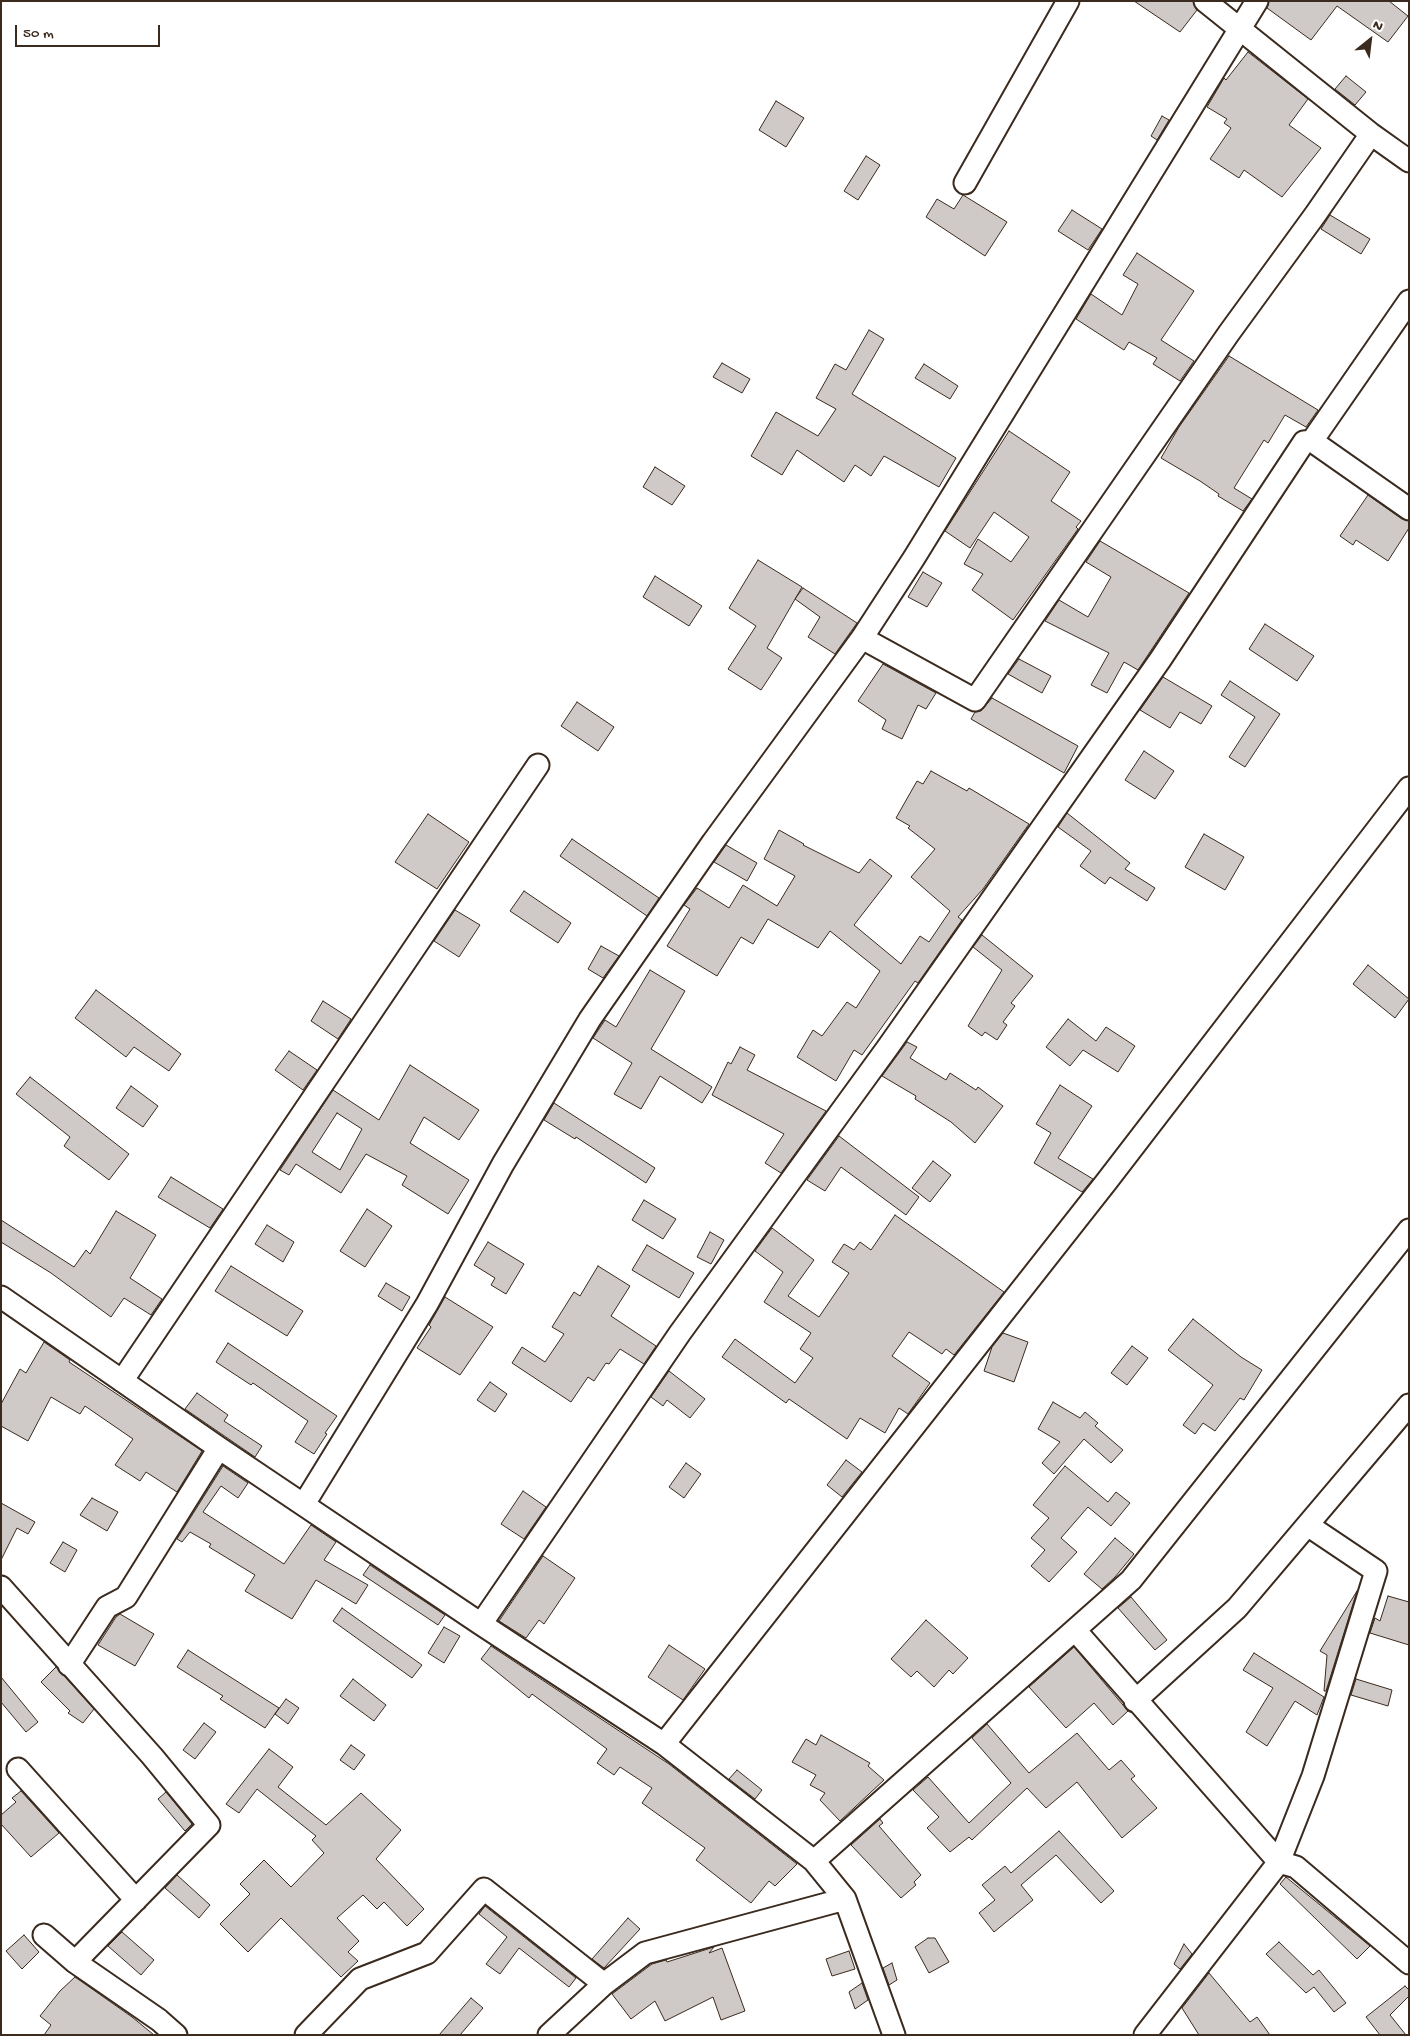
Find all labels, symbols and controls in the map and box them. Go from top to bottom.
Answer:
scale bar [18,15,162,47]
north arrow [1345,15,1395,65]
text: N [1369,17,1386,36]
text: 50 m [23,25,54,43]

